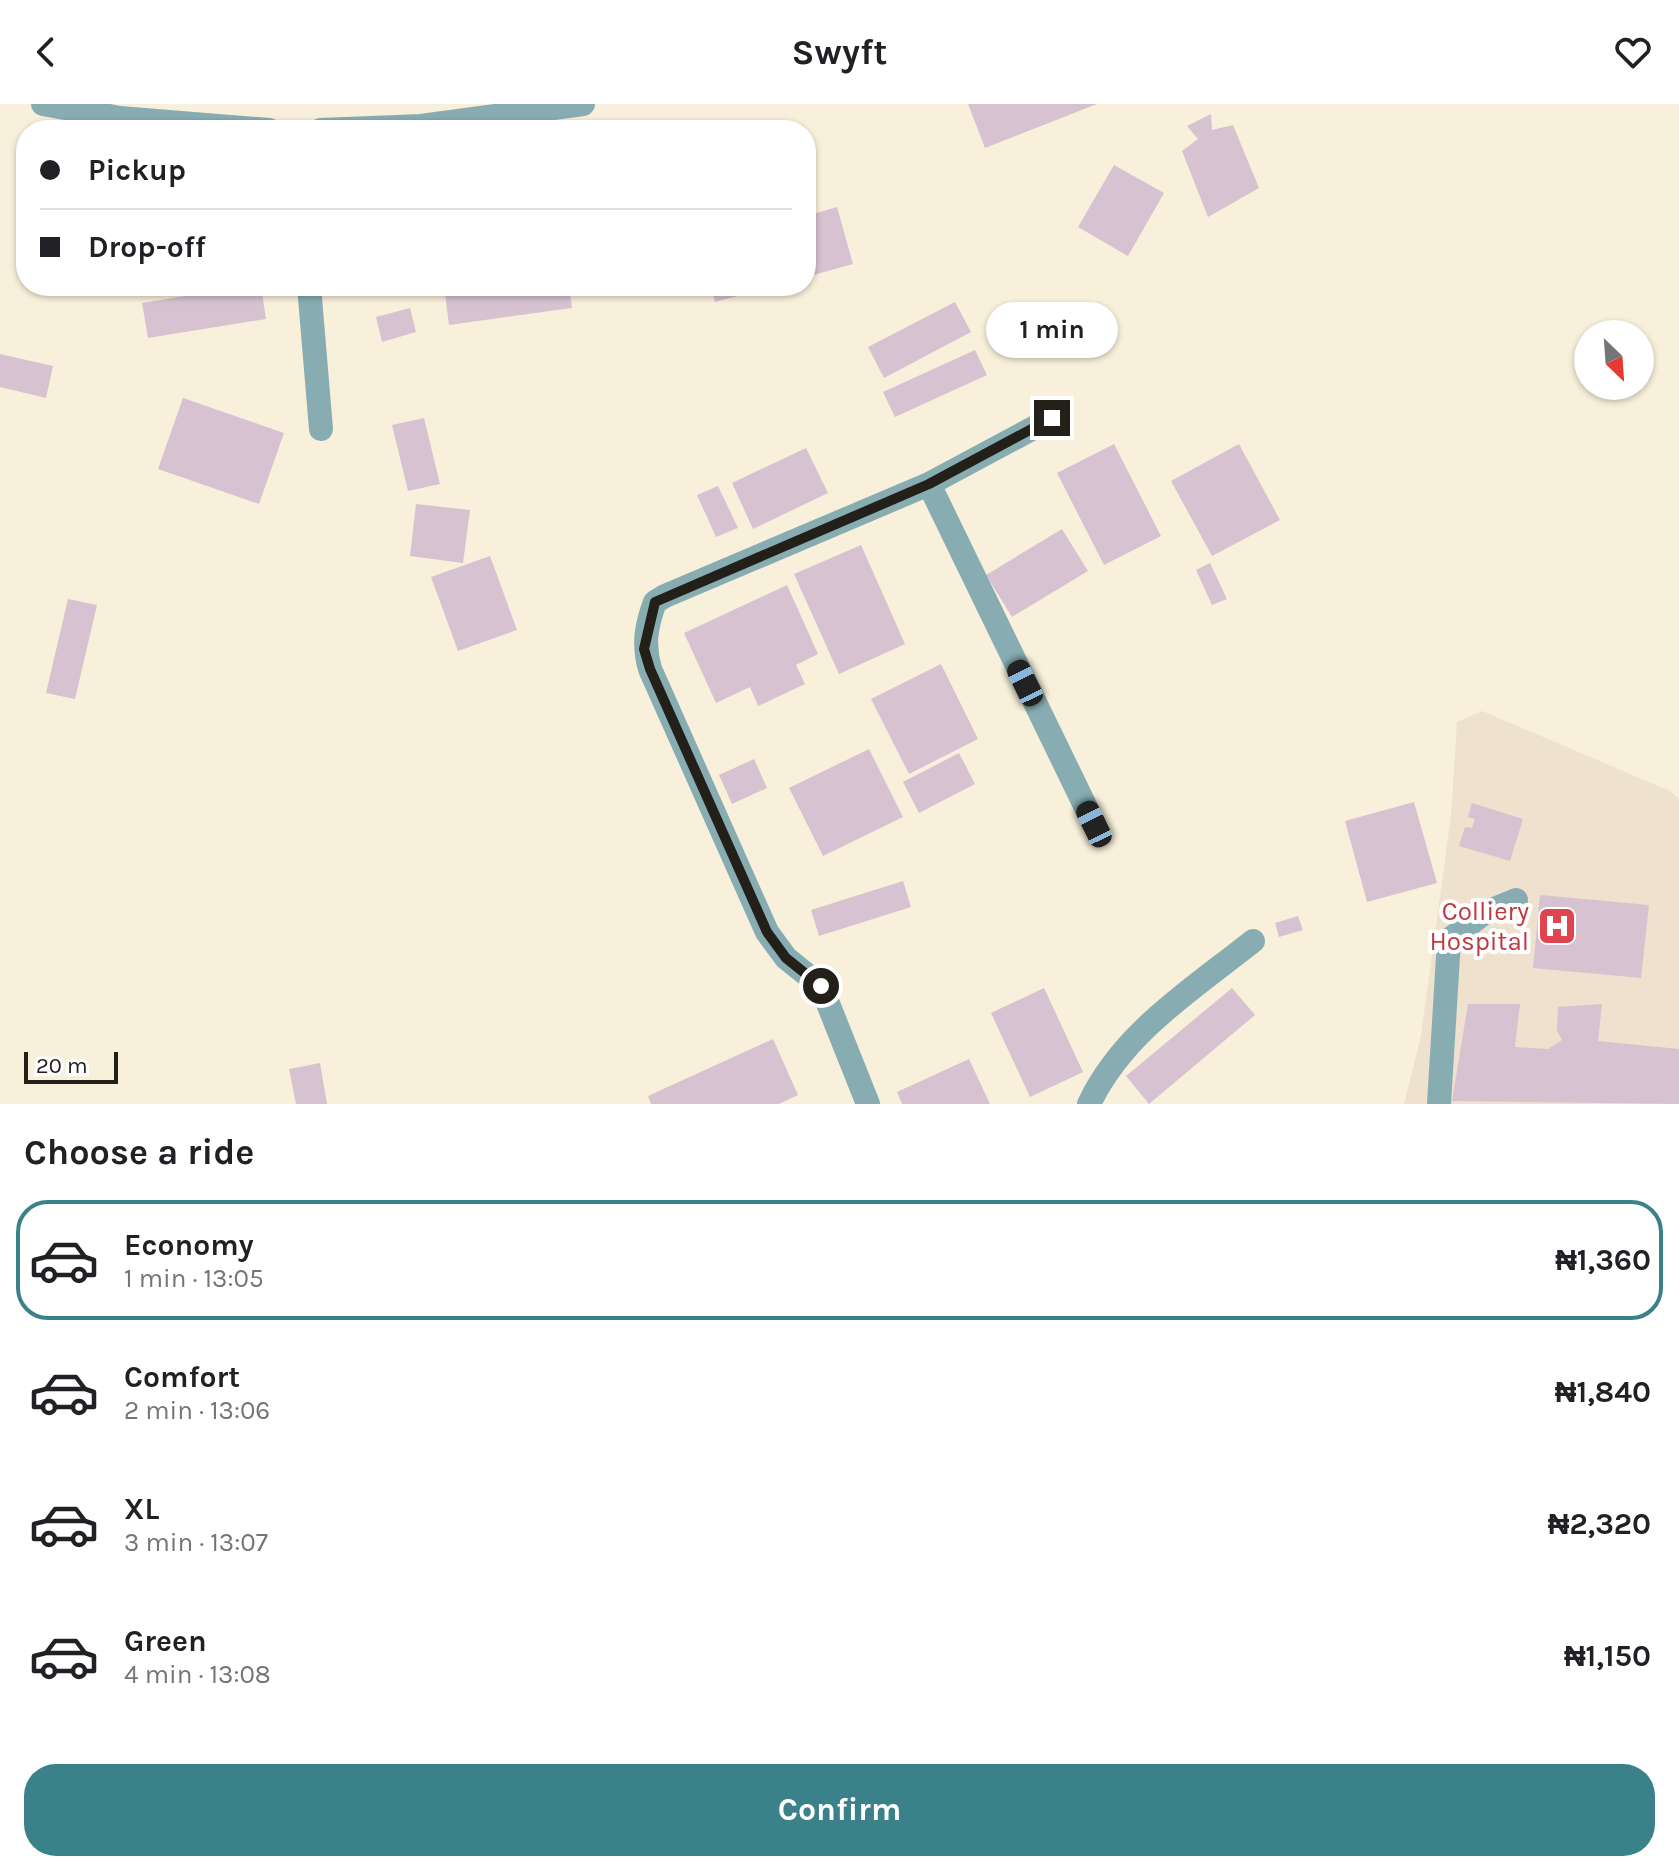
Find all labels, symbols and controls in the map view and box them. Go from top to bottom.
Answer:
icon: back [24,30,68,74]
icon: heart [1611,30,1655,74]
text: Swyft [792,31,887,73]
text: Pickup [88,152,186,188]
text: Drop-off [88,229,206,265]
callout: 1 min [986,302,1118,358]
text: 1 min [1019,314,1085,345]
north arrow [1574,320,1654,400]
map controls [1574,320,1654,400]
route end [1034,400,1070,436]
car [1004,656,1046,710]
car [1073,797,1115,851]
place label: Colliery Hospital [1429,896,1529,957]
hospital icon: Colliery Hospital [1536,905,1578,947]
route start [803,968,839,1004]
scale bar [24,1048,118,1084]
text: 20 m [36,1053,88,1079]
text: Choose a ride [24,1131,254,1173]
icon: car [28,1224,100,1296]
text: Economy [124,1227,254,1263]
text: ₦1,360 [1555,1242,1651,1278]
text: 1 min · 13:05 [124,1263,264,1294]
icon: car [28,1356,100,1428]
text: Comfort [124,1359,240,1395]
text: ₦1,840 [1555,1374,1651,1410]
text: 2 min · 13:06 [124,1395,270,1426]
icon: car [28,1488,100,1560]
text: XL [124,1491,159,1527]
text: ₦2,320 [1548,1506,1651,1542]
text: 3 min · 13:07 [124,1527,268,1558]
icon: car [28,1620,100,1692]
text: Green [124,1623,207,1659]
text: ₦1,150 [1564,1638,1651,1674]
text: 4 min · 13:08 [124,1659,271,1690]
button: Confirm [24,1764,1655,1856]

